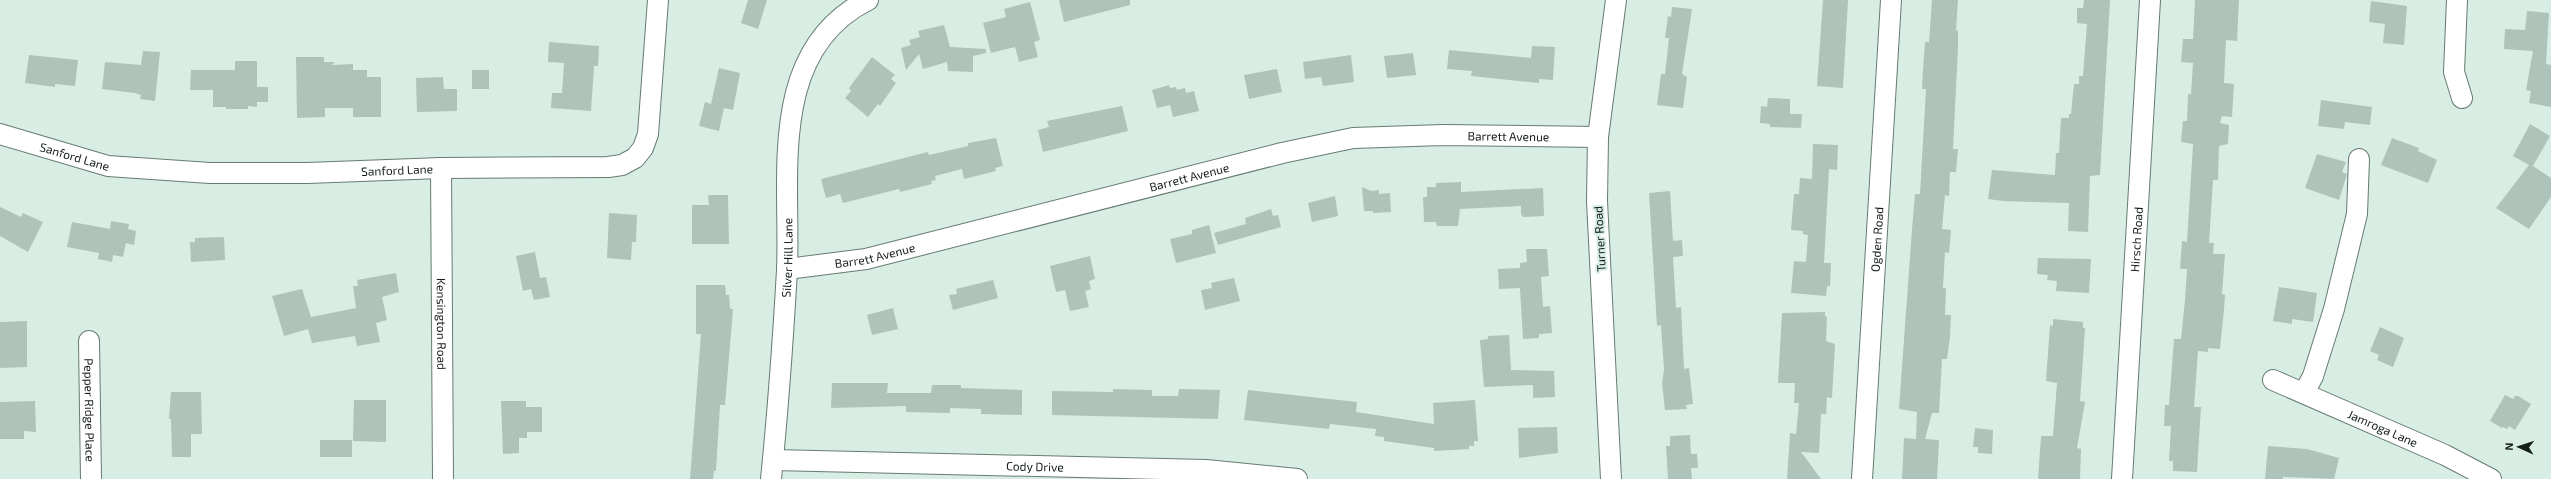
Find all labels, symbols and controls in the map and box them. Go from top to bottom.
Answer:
street label: Barrett Avenue [1467,128,1549,143]
street label: Sanford Lane [38,139,111,173]
street label: Barrett Avenue [1148,160,1230,194]
street label: Sanford Lane [361,161,433,178]
street label: Turner Road [1590,206,1608,272]
street label: Ogden Road [1868,206,1885,272]
street label: Hirsch Road [2127,206,2145,272]
street label: Silver Hill Lane [778,218,794,298]
street label: Barrett Avenue [834,240,916,270]
street label: Kensington Road [435,278,449,370]
street label: Pepper Ridge Place [82,358,98,462]
street label: Jamroga Lane [2346,407,2420,449]
north arrow [2499,427,2539,467]
text: N [2502,442,2515,451]
street label: Cody Drive [1006,458,1064,474]

